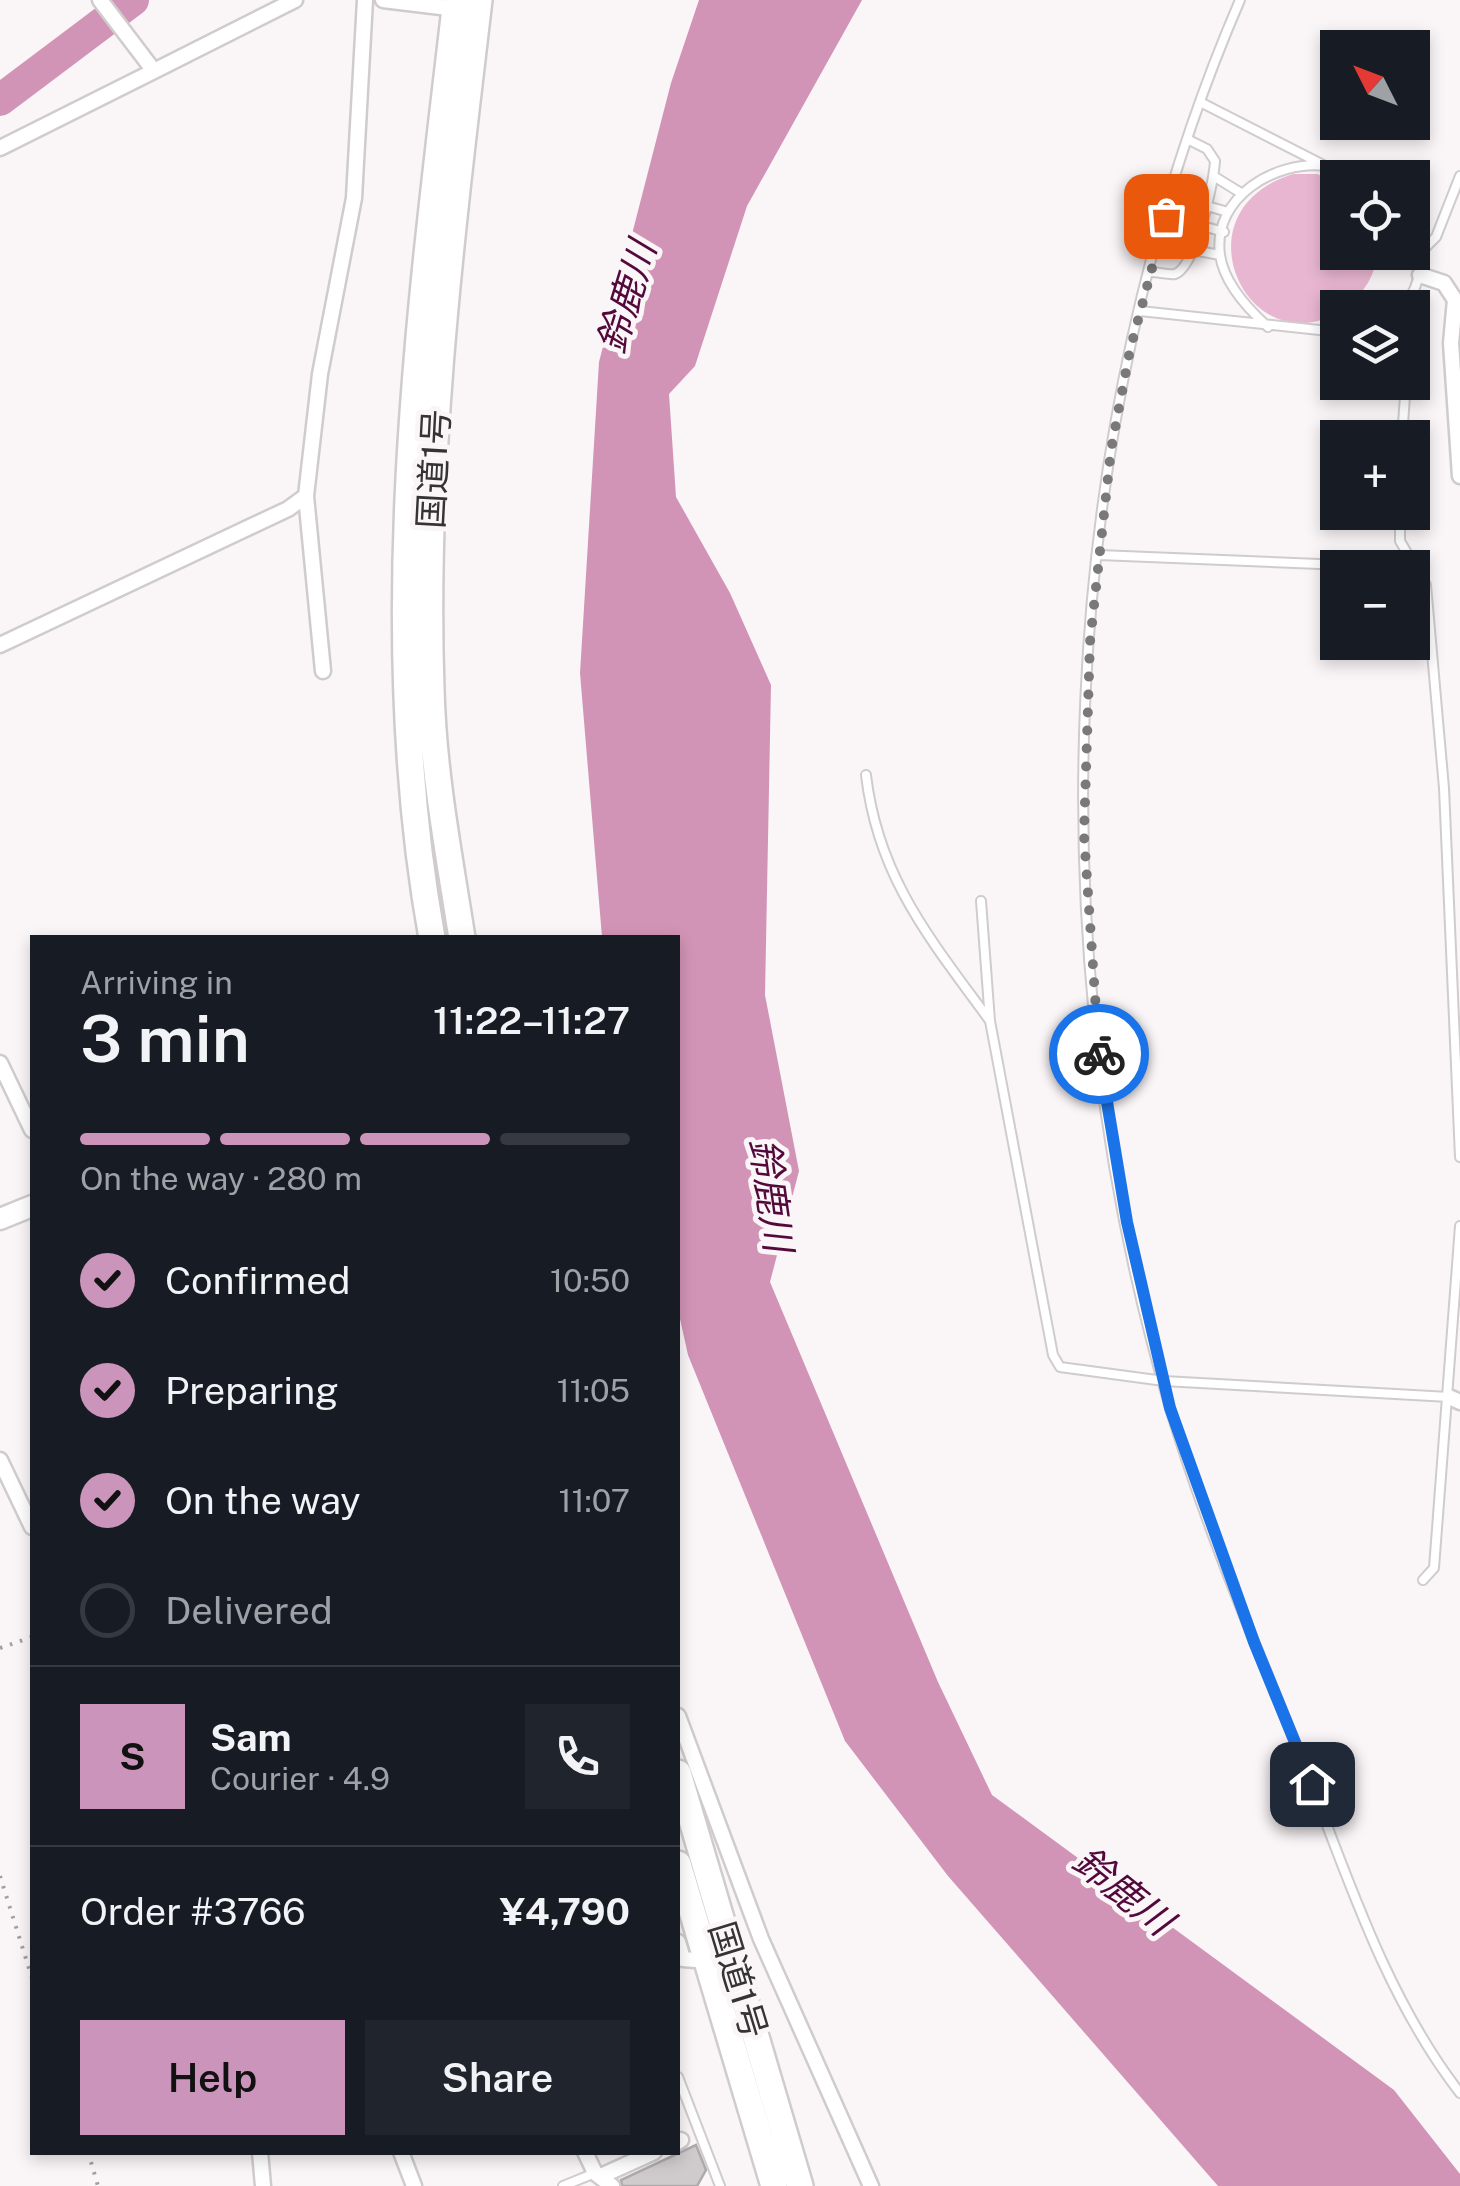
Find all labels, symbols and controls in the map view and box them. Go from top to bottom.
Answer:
north arrow [1320,30,1430,140]
map controls [1320,30,1430,660]
button: locate [1320,160,1430,270]
pin [1124,174,1209,259]
icon: bag [1139,189,1194,244]
water label: 鈴鹿川 [588,232,666,358]
button: layers [1320,290,1430,400]
street label: 国道1号 [410,408,457,530]
button: + [1320,420,1430,530]
button: − [1320,550,1430,660]
text: Arriving in [80,964,233,1001]
text: 11:22–11:27 [433,998,630,1043]
text: 3 min [80,1000,250,1077]
courier [1049,1004,1149,1104]
icon: bike [1072,1027,1127,1082]
water label: 鈴鹿川 [741,1135,802,1258]
text: On the way · 280 m [80,1160,362,1197]
icon: check [80,1253,135,1308]
text: Confirmed [165,1258,350,1303]
text: 10:50 [550,1262,630,1299]
icon: check [80,1363,135,1418]
text: Preparing [165,1368,339,1413]
text: 11:05 [557,1372,630,1409]
icon: check [80,1473,135,1528]
text: On the way [165,1478,361,1523]
text: 11:07 [559,1482,630,1519]
text: Delivered [165,1588,333,1633]
button: phone [525,1704,630,1809]
text: Sam [210,1715,292,1760]
text: S [119,1734,146,1779]
pin [1270,1742,1355,1827]
icon: home [1285,1757,1340,1812]
text: Courier · 4.9 [210,1760,390,1797]
water label: 鈴鹿川 [1065,1837,1185,1946]
text: Order #3766 [80,1889,306,1934]
text: ¥4,790 [500,1889,630,1934]
street label: 国道1号 [701,1917,776,2043]
button: Help [80,2020,345,2135]
button: Share [365,2020,630,2135]

